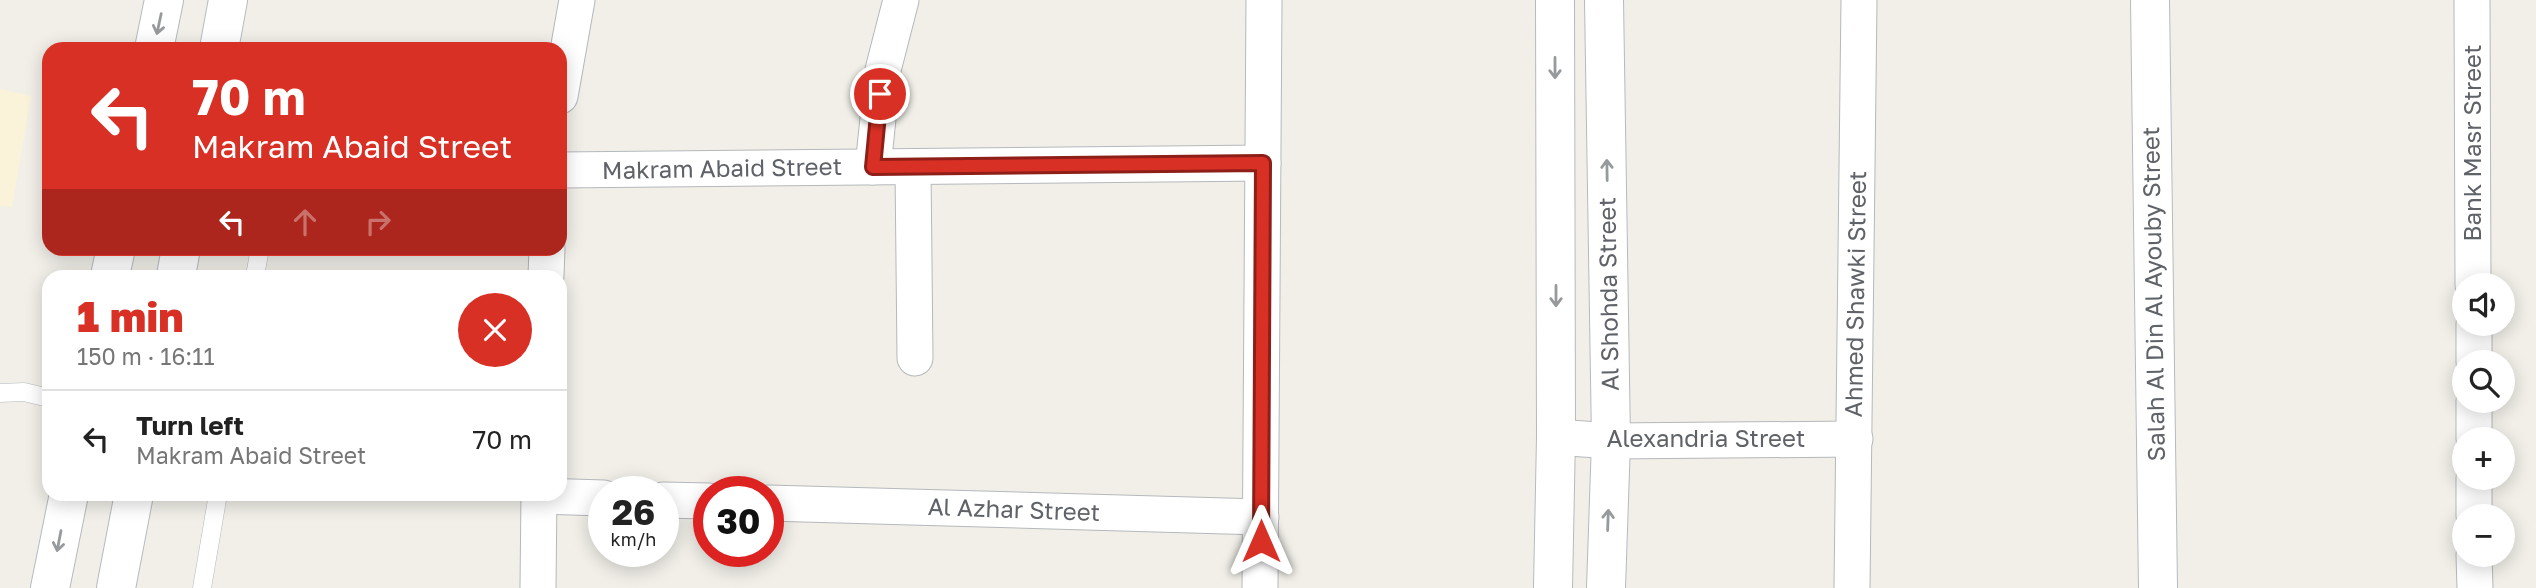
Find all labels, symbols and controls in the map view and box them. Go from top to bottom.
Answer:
one-way arrow [152,13,166,35]
street label: Bank Masr Street [2457,44,2486,242]
one-way arrow [1548,56,1562,79]
pin [850,64,910,124]
text: 70 m [192,67,306,126]
icon: left [77,70,168,161]
icon: arrive [861,75,899,113]
street label: Salah Al Din Al Ayouby Street [2135,126,2170,462]
text: Makram Abaid Street [192,127,512,165]
street label: Makram Abaid Street [602,151,842,184]
one-way arrow [1600,159,1614,182]
street label: Ahmed Shawki Street [1838,170,1871,418]
street label: Al Shohda Street [1591,197,1624,391]
icon: left [213,203,251,241]
icon: ahead [286,203,324,241]
icon: right [359,203,397,241]
map controls [2452,273,2515,567]
button: sound [2452,273,2515,336]
one-way arrow [1549,284,1563,307]
text: 1 min [77,291,184,341]
button: close [458,293,532,367]
text: 150 m · 16:11 [77,342,215,370]
button: search [2452,350,2515,413]
text: Turn left [136,410,244,441]
icon: left [77,420,115,458]
street label: Alexandria Street [1607,423,1805,452]
text: 70 m [473,424,532,455]
button: + [2452,427,2515,490]
text: Makram Abaid Street [136,441,366,469]
speed limit sign: 30 [693,476,784,567]
text: 26 [612,491,655,533]
street label: Al Azhar Street [927,491,1101,526]
position arrow [1224,504,1298,578]
button: − [2452,504,2515,567]
one-way arrow [1602,509,1615,532]
text: km/h [611,528,656,550]
one-way arrow [52,529,66,552]

